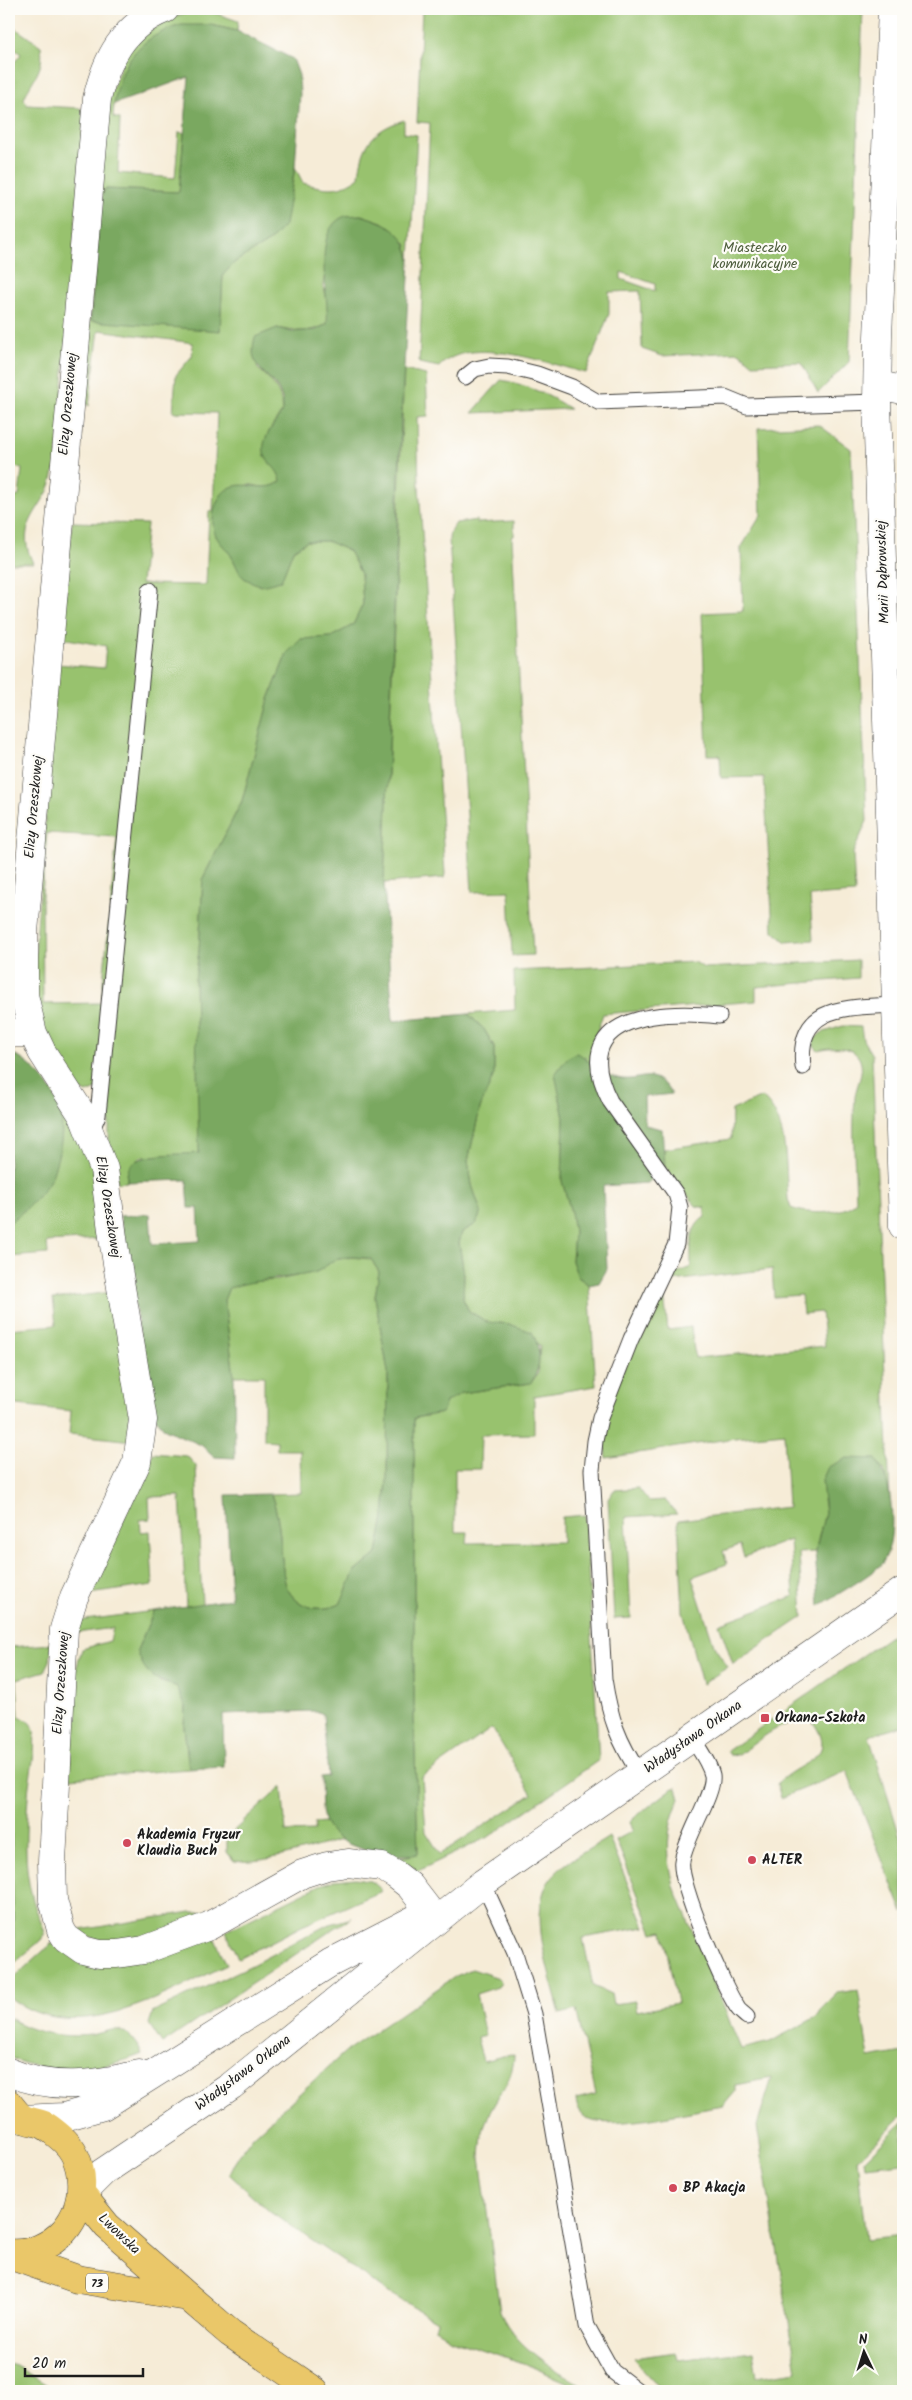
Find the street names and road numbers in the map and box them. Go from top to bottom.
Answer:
street label: Elizy Orzeszkowej [53,351,83,456]
street label: Marii Dąbrowskiej [870,519,896,624]
street label: Elizy Orzeszkowej [19,754,49,859]
street label: Elizy Orzeszkowej [89,1154,127,1260]
street label: Elizy Orzeszkowej [46,1630,76,1735]
street label: Władysława Orkana [639,1695,747,1779]
street label: Władysława Orkana [190,2029,296,2117]
street label: Lwowska [93,2208,145,2260]
road number: 73 [86,2274,108,2292]

